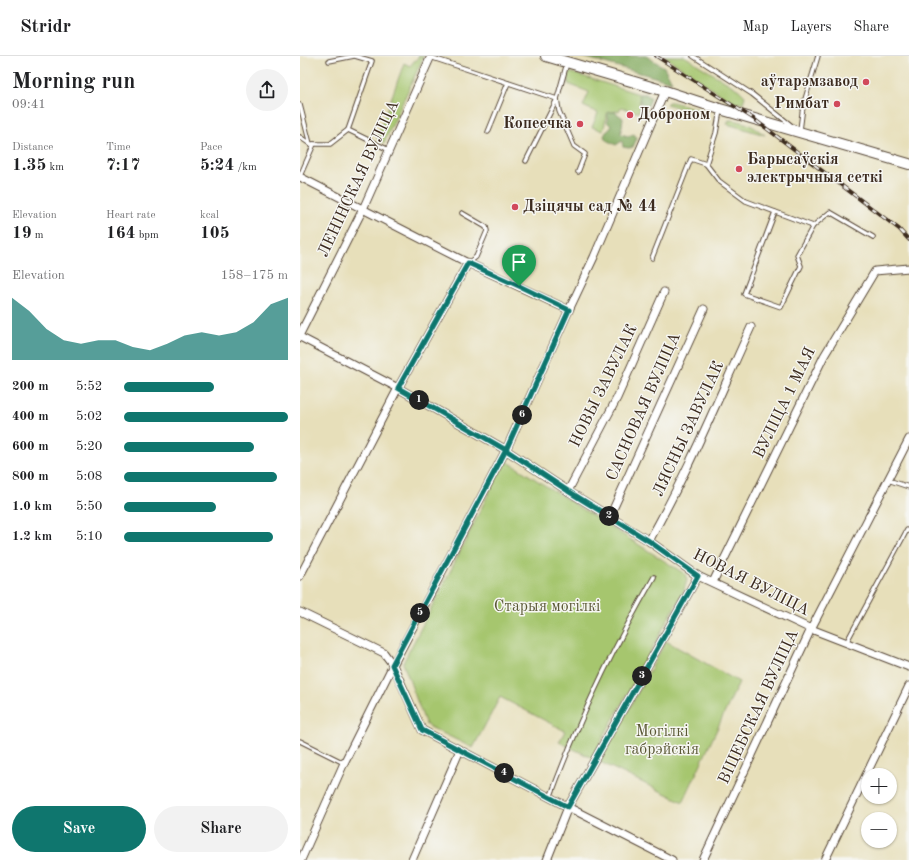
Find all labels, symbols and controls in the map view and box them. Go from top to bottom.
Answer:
text: Stridr [20,18,71,37]
text: Map [743,20,769,34]
text: Layers [791,20,832,34]
text: Share [854,20,889,34]
button: share [246,69,288,111]
text: Morning run [12,71,135,93]
place label: аўтарэмзавод [761,74,858,90]
marker: аўтарэмзавод [861,77,871,87]
place label: Римбат [774,96,829,112]
text: 09:41 [12,98,46,111]
street label: ЛЕНІНСКАЯ ВУЛІЦА [316,98,402,260]
marker: Римбат [832,99,842,109]
place label: Доброном [638,107,710,123]
marker: Доброном [625,110,635,120]
place label: Копеечка [503,116,572,132]
marker: Копеечка [575,119,585,129]
text: Distance [12,142,53,153]
text: Time [106,142,131,153]
text: Pace [200,142,222,153]
place label: Барысаўскія электрычныя сеткі [747,152,883,186]
text: 1.35 [12,157,46,174]
text: 7:17 [106,157,140,174]
text: 5:24 [200,157,234,174]
text: km [46,162,64,173]
text: /km [234,162,257,173]
marker: Барысаўскія электрычныя сеткі [734,164,744,174]
place label: Дзіцячы сад № 44 [523,199,657,215]
marker: Дзіцячы сад № 44 [510,202,520,212]
text: Elevation [12,210,57,221]
text: Heart rate [106,210,155,221]
text: kcal [200,210,219,221]
text: 19 [12,225,32,242]
text: 164 [106,225,136,242]
text: 105 [200,225,230,242]
text: m [32,230,44,241]
text: bpm [136,230,159,241]
pin [502,245,536,286]
icon: arrive [508,251,530,273]
text: Elevation [12,269,65,282]
text: 158–175 m [221,269,288,282]
street label: НОВЫ ЗАВУЛАК [567,322,641,450]
street label: САСНОВАЯ ВУЛІЦА [604,331,684,483]
street label: ВУЛІЦА 1 МАЯ [751,345,819,461]
street label: ЛЯСНЫ ЗАВУЛАК [651,358,728,499]
text: 200 m [12,380,49,393]
text: 5:52 [76,380,102,393]
pin: 1 [409,390,429,410]
text: 1 [416,394,422,405]
pin: 6 [512,405,532,425]
text: 6 [519,409,525,420]
text: 400 m [12,410,49,423]
text: 5:02 [76,410,102,423]
text: 600 m [12,440,49,453]
text: 5:20 [76,440,102,453]
text: 800 m [12,470,49,483]
text: 5:08 [76,470,102,483]
text: 1.0 km [12,500,52,513]
text: 5:50 [76,500,102,513]
pin: 2 [599,506,619,526]
text: 2 [606,510,612,521]
text: 1.2 km [12,530,52,543]
text: 5:10 [76,530,102,543]
street label: НОВАЯ ВУЛІЦА [690,547,812,619]
park label: Старыя могілкі [494,599,600,615]
pin: 5 [410,603,430,623]
text: 5 [417,607,423,618]
street label: ВІЦЕБСКАЯ ВУЛІЦА [716,627,802,787]
pin: 3 [632,666,652,686]
text: 3 [639,670,645,681]
park label: Могілкі габрэйскія [625,724,699,758]
pin: 4 [494,763,514,783]
text: 4 [501,767,507,778]
map controls [861,768,897,848]
button: + [861,768,897,804]
button: Save [12,806,146,852]
button: Share [154,806,288,852]
button: − [861,812,897,848]

